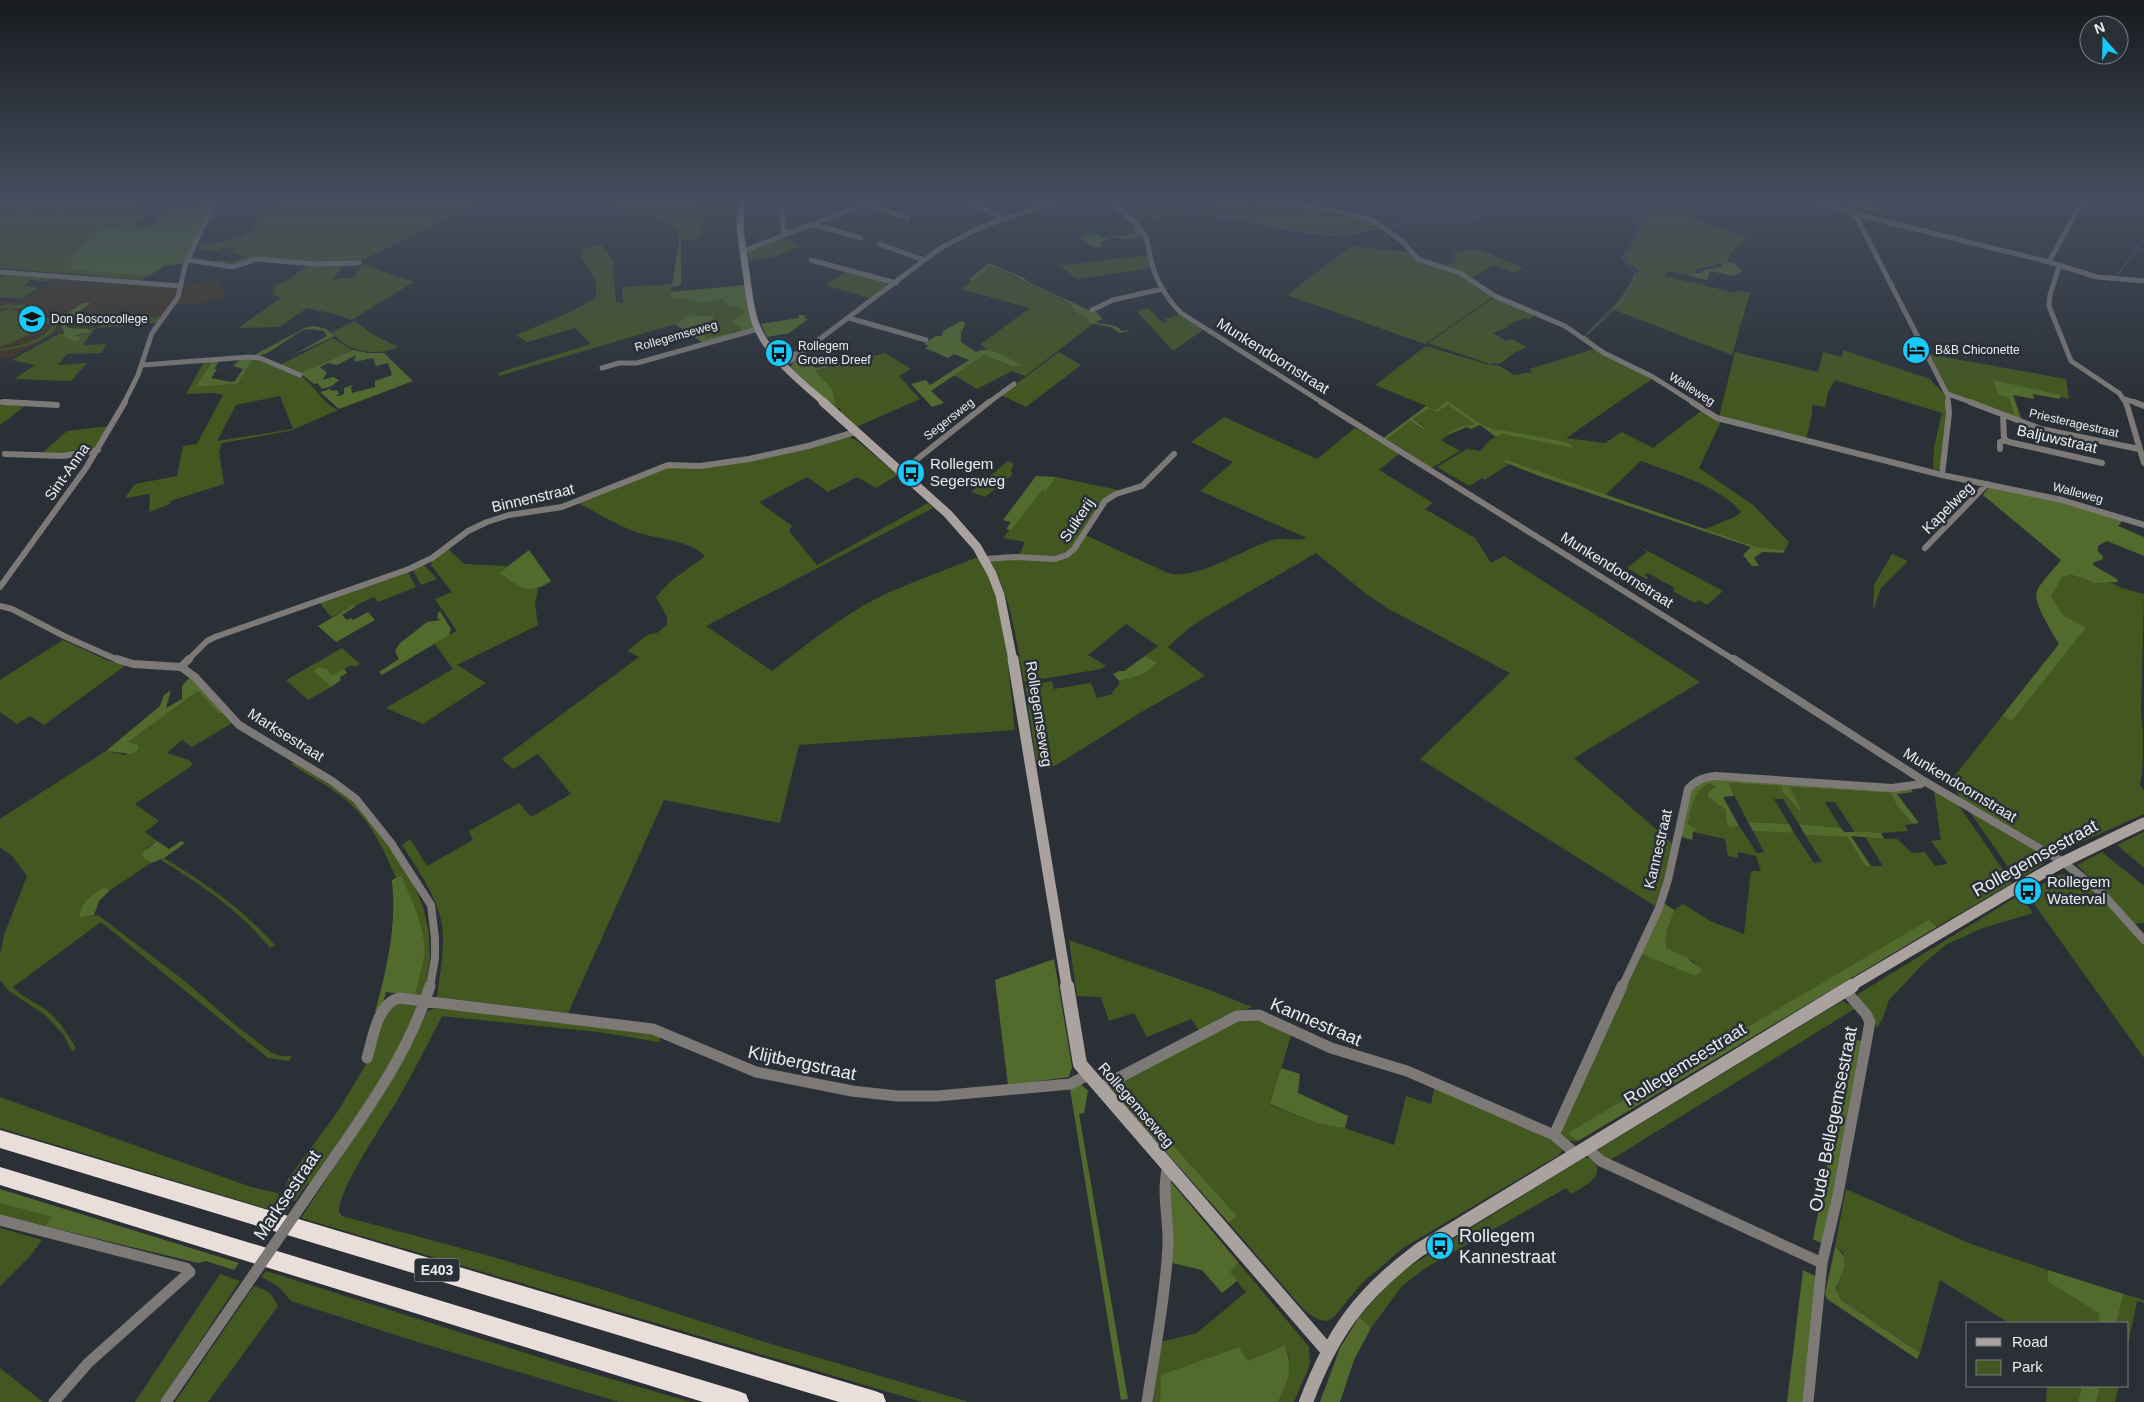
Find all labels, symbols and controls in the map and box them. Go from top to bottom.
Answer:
north arrow [2079,15,2129,65]
text: N [2092,19,2107,37]
school or university icon: Don Boscocollege [17,304,47,334]
place label: Don Boscocollege [51,312,148,326]
street label: Munkendoornstraat [1214,314,1333,397]
street label: Rollegemseweg [633,318,719,354]
hotel icon: B&B Chiconette [1901,335,1931,365]
bus stop icon: Rollegem Groene Dreef [764,338,794,368]
place label: Rollegem Groene Dreef [798,339,871,367]
place label: B&B Chiconette [1935,343,2020,357]
street label: Walleweg [1666,369,1718,409]
street label: Segersweg [921,395,977,443]
street label: Priesteragestraat [2028,406,2121,440]
street label: Baljuwstraat [2015,421,2100,456]
street label: Sint-Anna [41,439,93,504]
place label: Rollegem Segersweg [930,455,1005,489]
bus stop icon: Rollegem Segersweg [896,458,926,488]
street label: Kapelweg [1918,478,1977,537]
street label: Binnenstraat [490,480,577,515]
street label: Walleweg [2051,480,2105,506]
street label: Suikerij [1056,495,1097,545]
street label: Munkendoornstraat [1558,528,1677,611]
street label: Rollegemseweg [1023,660,1056,768]
street label: Marksestraat [245,704,328,765]
street label: Munkendoornstraat [1900,744,2021,826]
street label: Kannestraat [1640,807,1675,890]
street label: Rollegemsestraat [1969,815,2101,901]
place label: Rollegem Waterval [2047,873,2110,907]
bus stop icon: Rollegem Waterval [2013,876,2043,906]
street label: Kannestraat [1267,994,1365,1050]
street label: Rollegemsestraat [1620,1018,1750,1110]
street label: Oude Bellegemsestraat [1805,1025,1861,1213]
street label: Klijtbergstraat [746,1042,858,1084]
street label: Rollegemseweg [1095,1059,1178,1151]
street label: Marksestraat [250,1146,324,1244]
place label: Rollegem Kannestraat [1459,1226,1556,1267]
bus stop icon: Rollegem Kannestraat [1425,1231,1455,1261]
road number: E403 [414,1258,460,1282]
legend [1966,1322,2129,1387]
text: Road [2012,1333,2048,1350]
text: Park [2012,1358,2043,1375]

